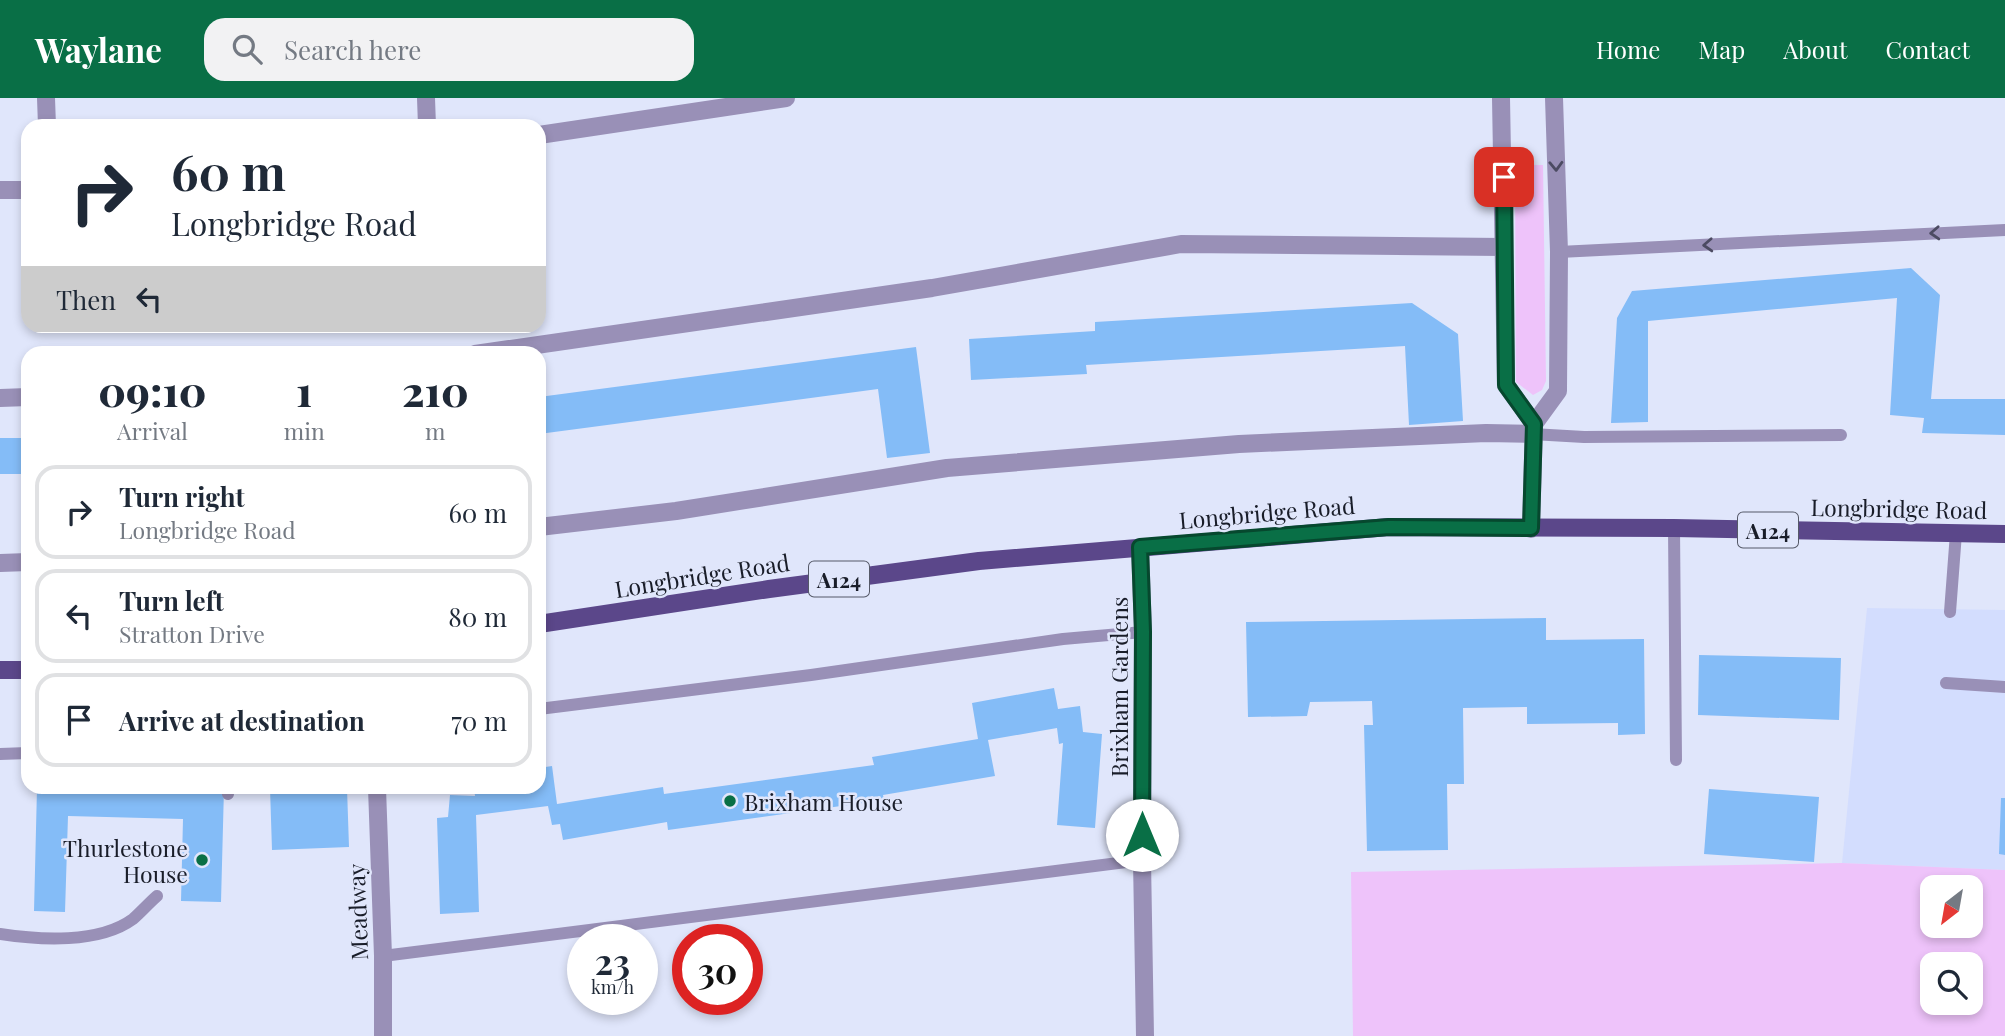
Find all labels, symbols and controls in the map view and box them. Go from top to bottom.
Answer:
search box [204,18,694,81]
text: Waylane [35,27,162,71]
icon: search [228,30,266,68]
text: Search here [284,32,421,67]
text: Home [1596,33,1660,65]
text: Map [1698,33,1745,65]
text: About [1783,33,1847,65]
text: Contact [1885,33,1970,65]
text: 60 m [171,138,286,203]
icon: right [56,147,147,238]
pin [1474,147,1534,207]
icon: arrive [1485,158,1523,196]
one-way arrow [1549,161,1564,172]
text: Longbridge Road [171,201,417,244]
one-way arrow [1930,226,1941,241]
one-way arrow [1702,237,1713,252]
icon: left [130,280,168,318]
text: Then [56,282,116,317]
text: 09:10 [98,362,206,418]
text: 1 [296,362,312,418]
text: 210 [402,362,469,418]
text: Arrival [117,415,188,446]
text: min [284,415,325,446]
text: m [425,415,446,446]
text: Turn right [119,479,245,514]
street label: Longbridge Road [1178,489,1356,535]
street label: Longbridge Road [1810,491,1988,525]
icon: right [60,493,98,531]
text: 60 m [448,495,507,530]
road number: A124 [1738,512,1798,548]
text: Longbridge Road [119,514,296,545]
street label: Longbridge Road [612,546,792,604]
road number: A124 [809,561,869,596]
text: Turn left [119,583,224,618]
icon: left [60,597,98,635]
street label: Brixham Gardens [1103,597,1134,777]
text: 80 m [448,599,507,634]
text: Stratton Drive [119,618,265,649]
icon: arrive [60,701,98,739]
text: Arrive at destination [119,703,365,738]
text: 70 m [451,703,507,738]
place label: Brixham House [744,786,903,817]
marker: Brixham House [722,793,738,809]
position arrow [1105,798,1179,872]
place label: Thurlestone House [63,832,188,889]
marker: Thurlestone House [194,852,210,868]
street label: Meadway [340,863,374,961]
north arrow [1920,875,1983,938]
map controls [1920,875,1983,1015]
speed limit sign: 30 [672,924,763,1015]
text: 23 [595,937,630,984]
button: search [1920,952,1983,1015]
text: km/h [591,975,634,999]

